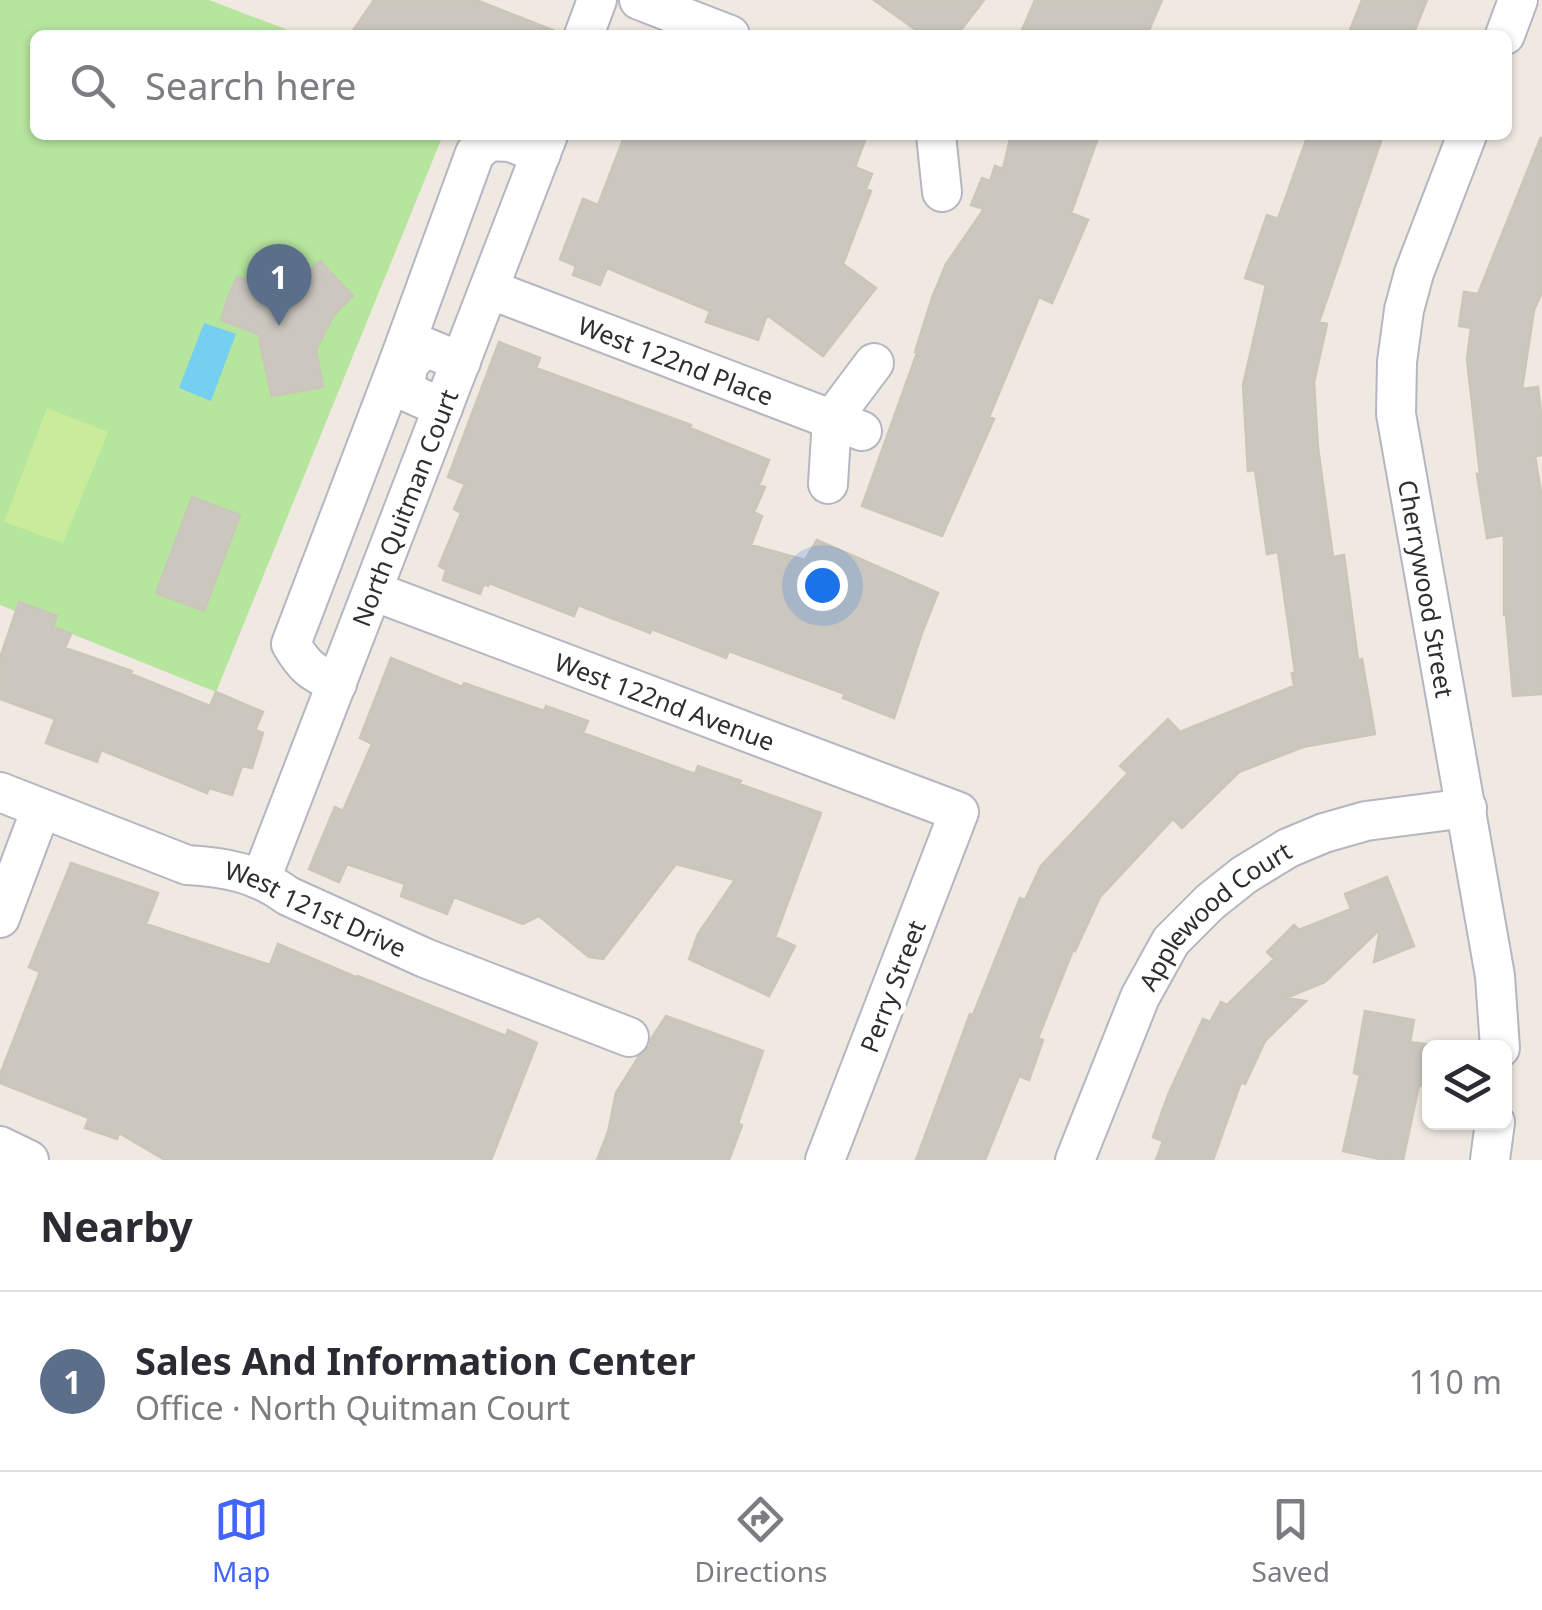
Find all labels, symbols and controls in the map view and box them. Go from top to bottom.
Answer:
search box [30,30,1512,140]
icon: search [65,58,120,113]
text: Search here [145,59,356,111]
pin: 1 [246,244,312,326]
street label: West 122nd Place [573,308,778,413]
street label: North Quitman Court [343,384,465,631]
street label: Cherrywood Street [1391,477,1463,700]
your location [797,560,848,611]
street label: West 122nd Avenue [550,644,780,758]
street label: Applewood Court [1130,833,1297,996]
street label: West 121st Drive [222,852,412,964]
street label: Perry Street [851,915,933,1057]
map controls [1422,1040,1512,1130]
button: layers [1422,1040,1512,1130]
text: Nearby [40,1197,193,1254]
text: Sales And Information Center [135,1334,695,1386]
text: 1 [63,1360,82,1403]
text: 110 m [1409,1360,1502,1403]
text: Office · North Quitman Court [135,1386,570,1429]
tab: Map [212,1492,270,1590]
tab: Directions [695,1492,827,1590]
tab: Saved [1252,1492,1330,1590]

